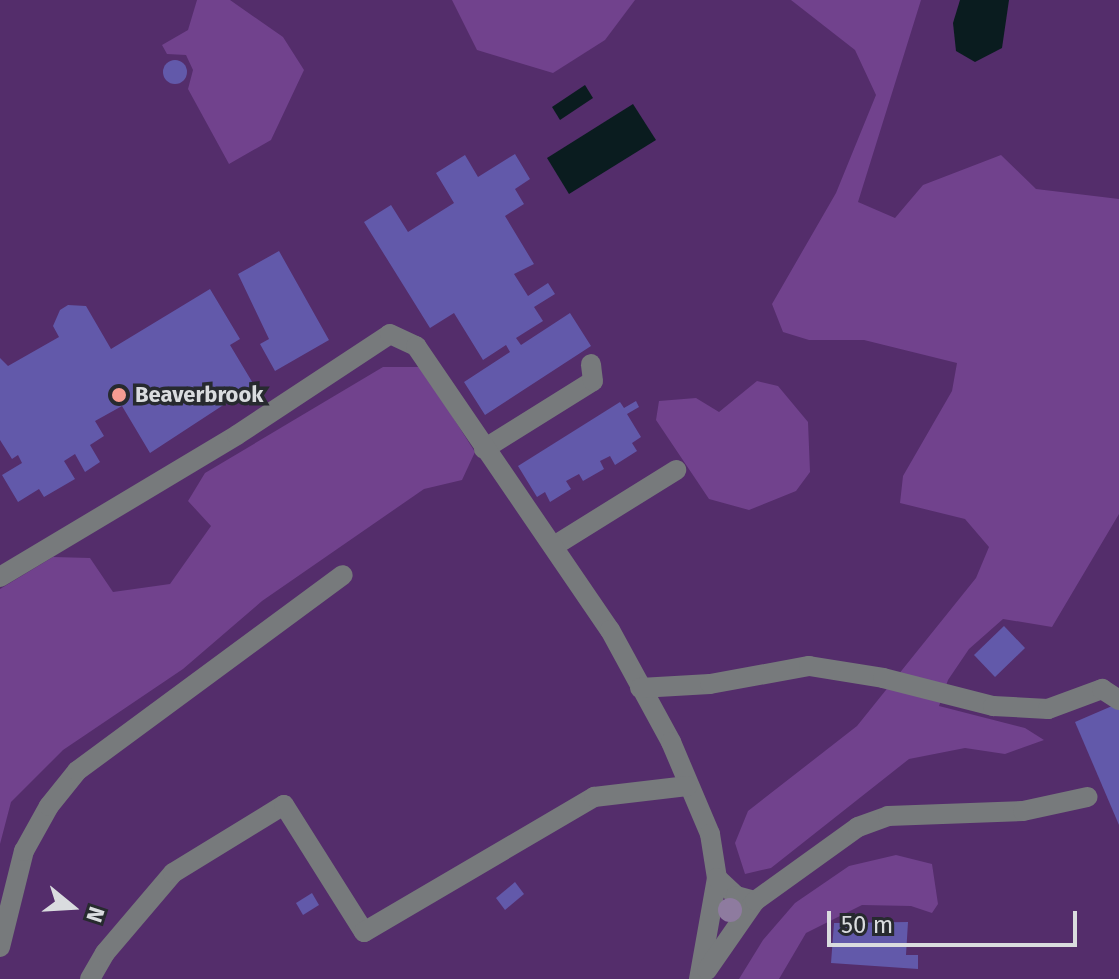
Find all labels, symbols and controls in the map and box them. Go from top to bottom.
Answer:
place label: Beaverbrook [135,382,263,408]
marker: Beaverbrook [110,386,128,404]
north arrow [32,867,112,947]
scale bar [831,895,1081,945]
text: N [80,903,110,926]
text: 50 m [841,911,893,939]

